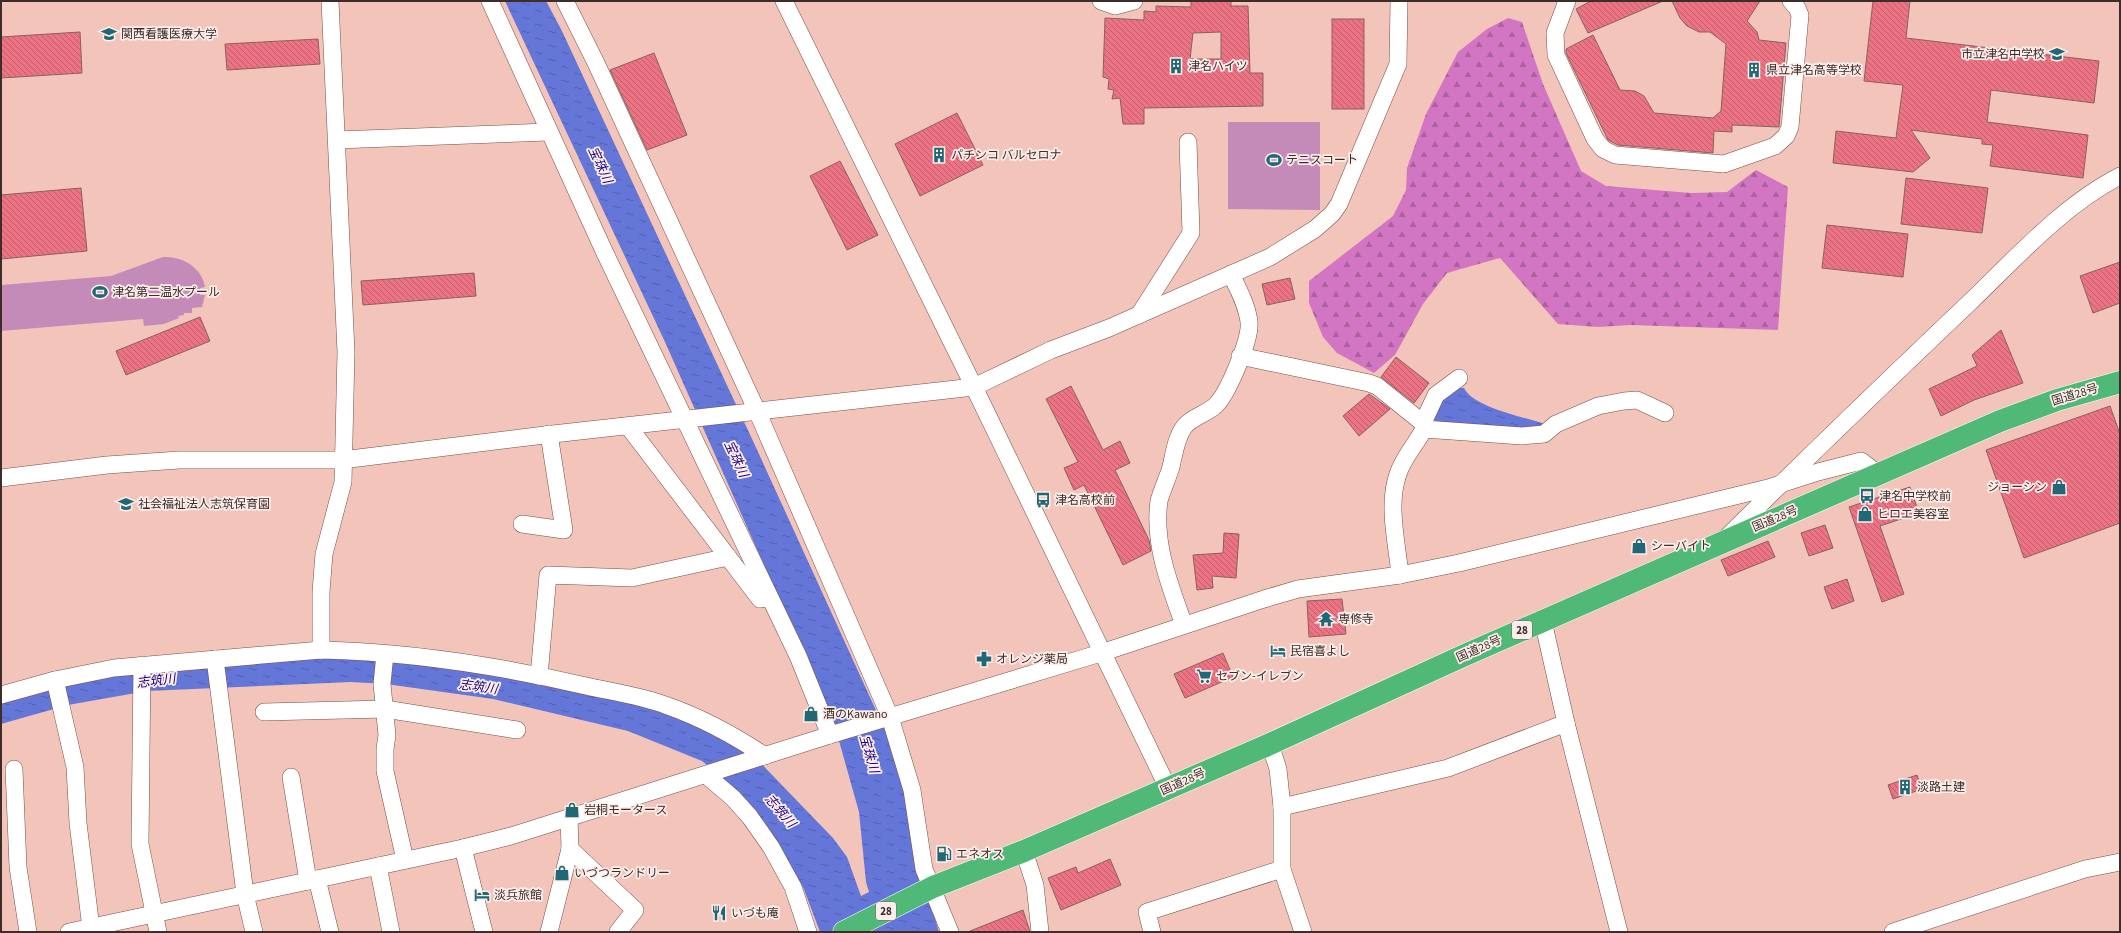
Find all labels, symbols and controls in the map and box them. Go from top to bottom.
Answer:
school or university icon: 関西看護医療大学 [100,25,118,43]
place label: 関西看護医療大学 [121,26,217,43]
school or university icon: 市立津名中学校 [2048,45,2066,63]
place label: 市立津名中学校 [1961,46,2045,63]
building icon: 津名ハイツ [1167,57,1185,75]
place label: 津名ハイツ [1188,58,1248,75]
building icon: 県立津名高等学校 [1745,61,1763,79]
place label: 県立津名高等学校 [1766,62,1862,79]
water label: 宝珠川 [584,144,617,188]
building icon: パチンコ バルセロナ [930,146,948,164]
place label: パチンコ バルセロナ [951,147,1061,164]
sports icon: テニスコート [1265,151,1283,169]
place label: テニスコート [1286,152,1358,169]
sports icon: 津名第二温水プール [91,283,109,301]
place label: 津名第二温水プール [112,284,220,301]
street label: 国道28号 [2050,380,2100,410]
water label: 宝珠川 [720,438,753,482]
shop icon: ジョーシン [2050,478,2068,496]
place label: ジョーシン [1987,479,2047,496]
bus stop icon: 津名中学校前 [1858,487,1876,505]
place label: 津名中学校前 [1879,488,1951,505]
bus stop icon: 津名高校前 [1034,491,1052,509]
place label: 津名高校前 [1055,492,1115,509]
school or university icon: 社会福祉法人志筑保育園 [117,495,135,513]
place label: 社会福祉法人志筑保育園 [138,496,270,513]
street label: 国道28号 [1750,502,1800,536]
shop icon: ヒロエ美容室 [1856,505,1874,523]
place label: ヒロエ美容室 [1877,506,1949,523]
shop icon: シーバイト [1630,537,1648,555]
place label: シーバイト [1651,538,1711,555]
temple icon: 専修寺 [1317,610,1335,628]
place label: 専修寺 [1338,611,1374,628]
road number: 28 [1512,621,1532,639]
street label: 国道28号 [1454,631,1504,667]
hotel icon: 民宿喜よし [1269,642,1287,660]
place label: 民宿喜よし [1290,643,1350,660]
pharmacy icon: オレンジ薬局 [975,650,993,668]
place label: オレンジ薬局 [996,651,1068,668]
supermarket icon: セブン-イレブン [1195,667,1213,685]
place label: セブン-イレブン [1216,668,1304,685]
water label: 志筑川 [136,669,178,692]
water label: 志筑川 [457,675,501,699]
shop icon: 酒のKawano [802,705,820,723]
place label: 酒のKawano [823,706,888,723]
water label: 宝珠川 [855,733,884,777]
street label: 国道28号 [1158,764,1208,800]
building icon: 淡路土建 [1896,778,1914,796]
place label: 淡路土建 [1917,779,1965,796]
water label: 志筑川 [760,790,801,833]
shop icon: 岩桐モータース [563,801,581,819]
place label: 岩桐モータース [584,802,667,819]
fuel station icon: エネオス [935,845,953,863]
place label: エネオス [956,846,1004,863]
shop icon: いづつランドリー [553,864,571,882]
place label: いづつランドリー [574,865,670,882]
hotel icon: 淡兵旅館 [473,886,491,904]
place label: 淡兵旅館 [494,887,542,904]
road number: 28 [876,902,896,920]
restaurant icon: いづも庵 [710,904,728,922]
place label: いづも庵 [731,905,779,922]

